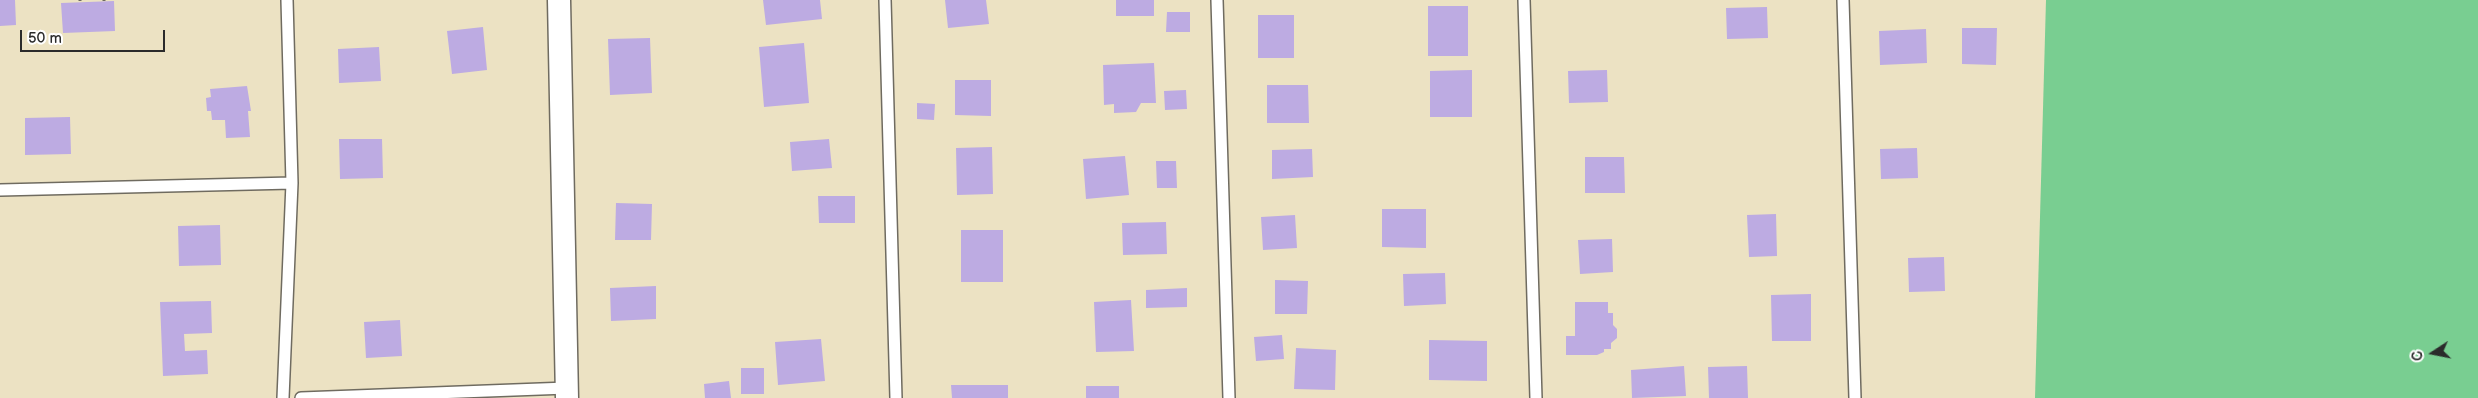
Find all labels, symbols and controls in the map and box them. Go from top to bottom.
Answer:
scale bar [22,20,168,52]
text: 50 m [28,29,62,48]
north arrow [2408,328,2458,378]
text: С [2409,350,2427,362]

